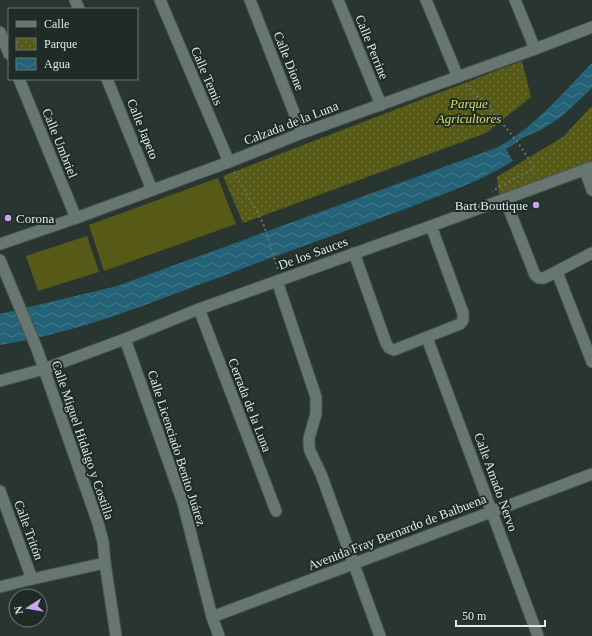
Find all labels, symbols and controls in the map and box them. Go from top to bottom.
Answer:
legend [8,8,138,80]
street label: Calle Perrine [352,13,392,82]
text: Calle [44,17,69,31]
street label: Calle Dione [270,29,308,93]
text: Parque [44,37,77,51]
street label: Calle Temis [188,45,226,107]
text: Agua [44,57,71,71]
park label: Parque Agricultores [436,96,501,126]
street label: Calle Japeto [124,97,162,161]
street label: Calzada de la Luna [242,98,341,148]
street label: Calle Umbriel [39,106,81,180]
place label: Bart Boutique [455,198,528,213]
marker: Bart Boutique [531,200,541,210]
place label: Corona [16,211,55,226]
marker: Corona [3,213,13,223]
street label: De los Sauces [276,233,350,273]
street label: Cerrada de la Luna [225,356,275,454]
street label: Calle Miguel Hidalgo y Costilla [49,359,117,522]
street label: Calle Licenciado Benito Juárez [145,368,209,528]
street label: Calle Amado Nervo [471,431,521,533]
street label: Avenida Fray Bernardo de Balbuena [306,491,488,573]
street label: Calle Tritón [11,498,47,562]
north arrow [8,588,48,628]
scale bar [456,602,545,628]
text: N [12,605,25,615]
text: 50 m [462,609,487,623]

